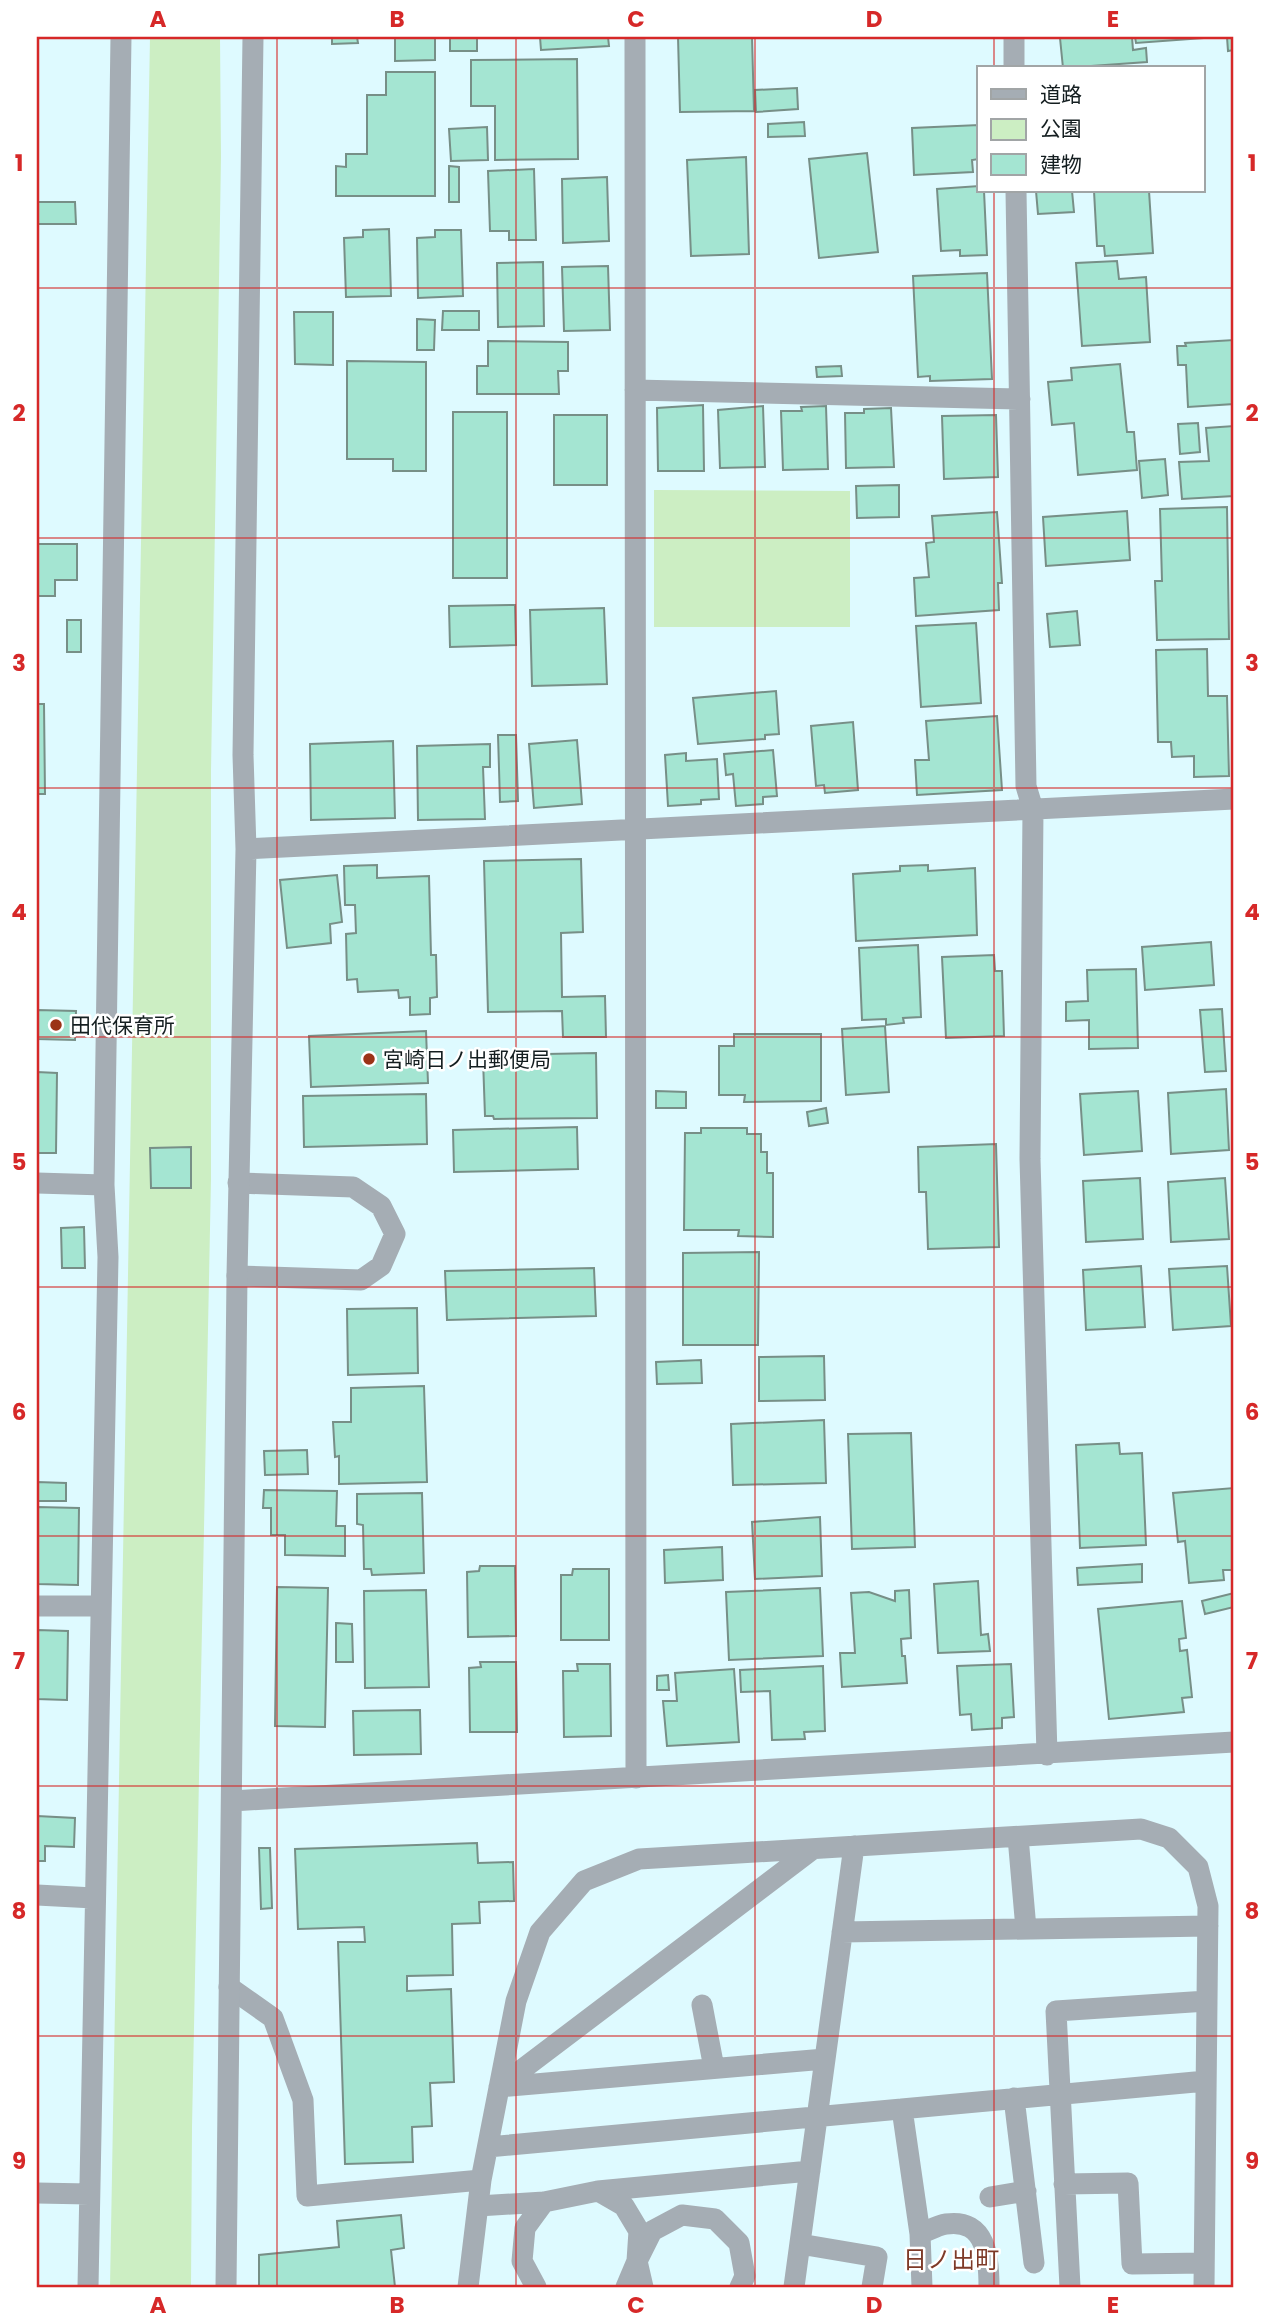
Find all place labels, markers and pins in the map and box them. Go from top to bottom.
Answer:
place label: 田代保育所 [70,1011,175,1040]
marker: 田代保育所 [48,1017,64,1033]
place label: 宮崎日ノ出郵便局 [383,1045,551,1074]
marker: 宮崎日ノ出郵便局 [361,1051,377,1067]

